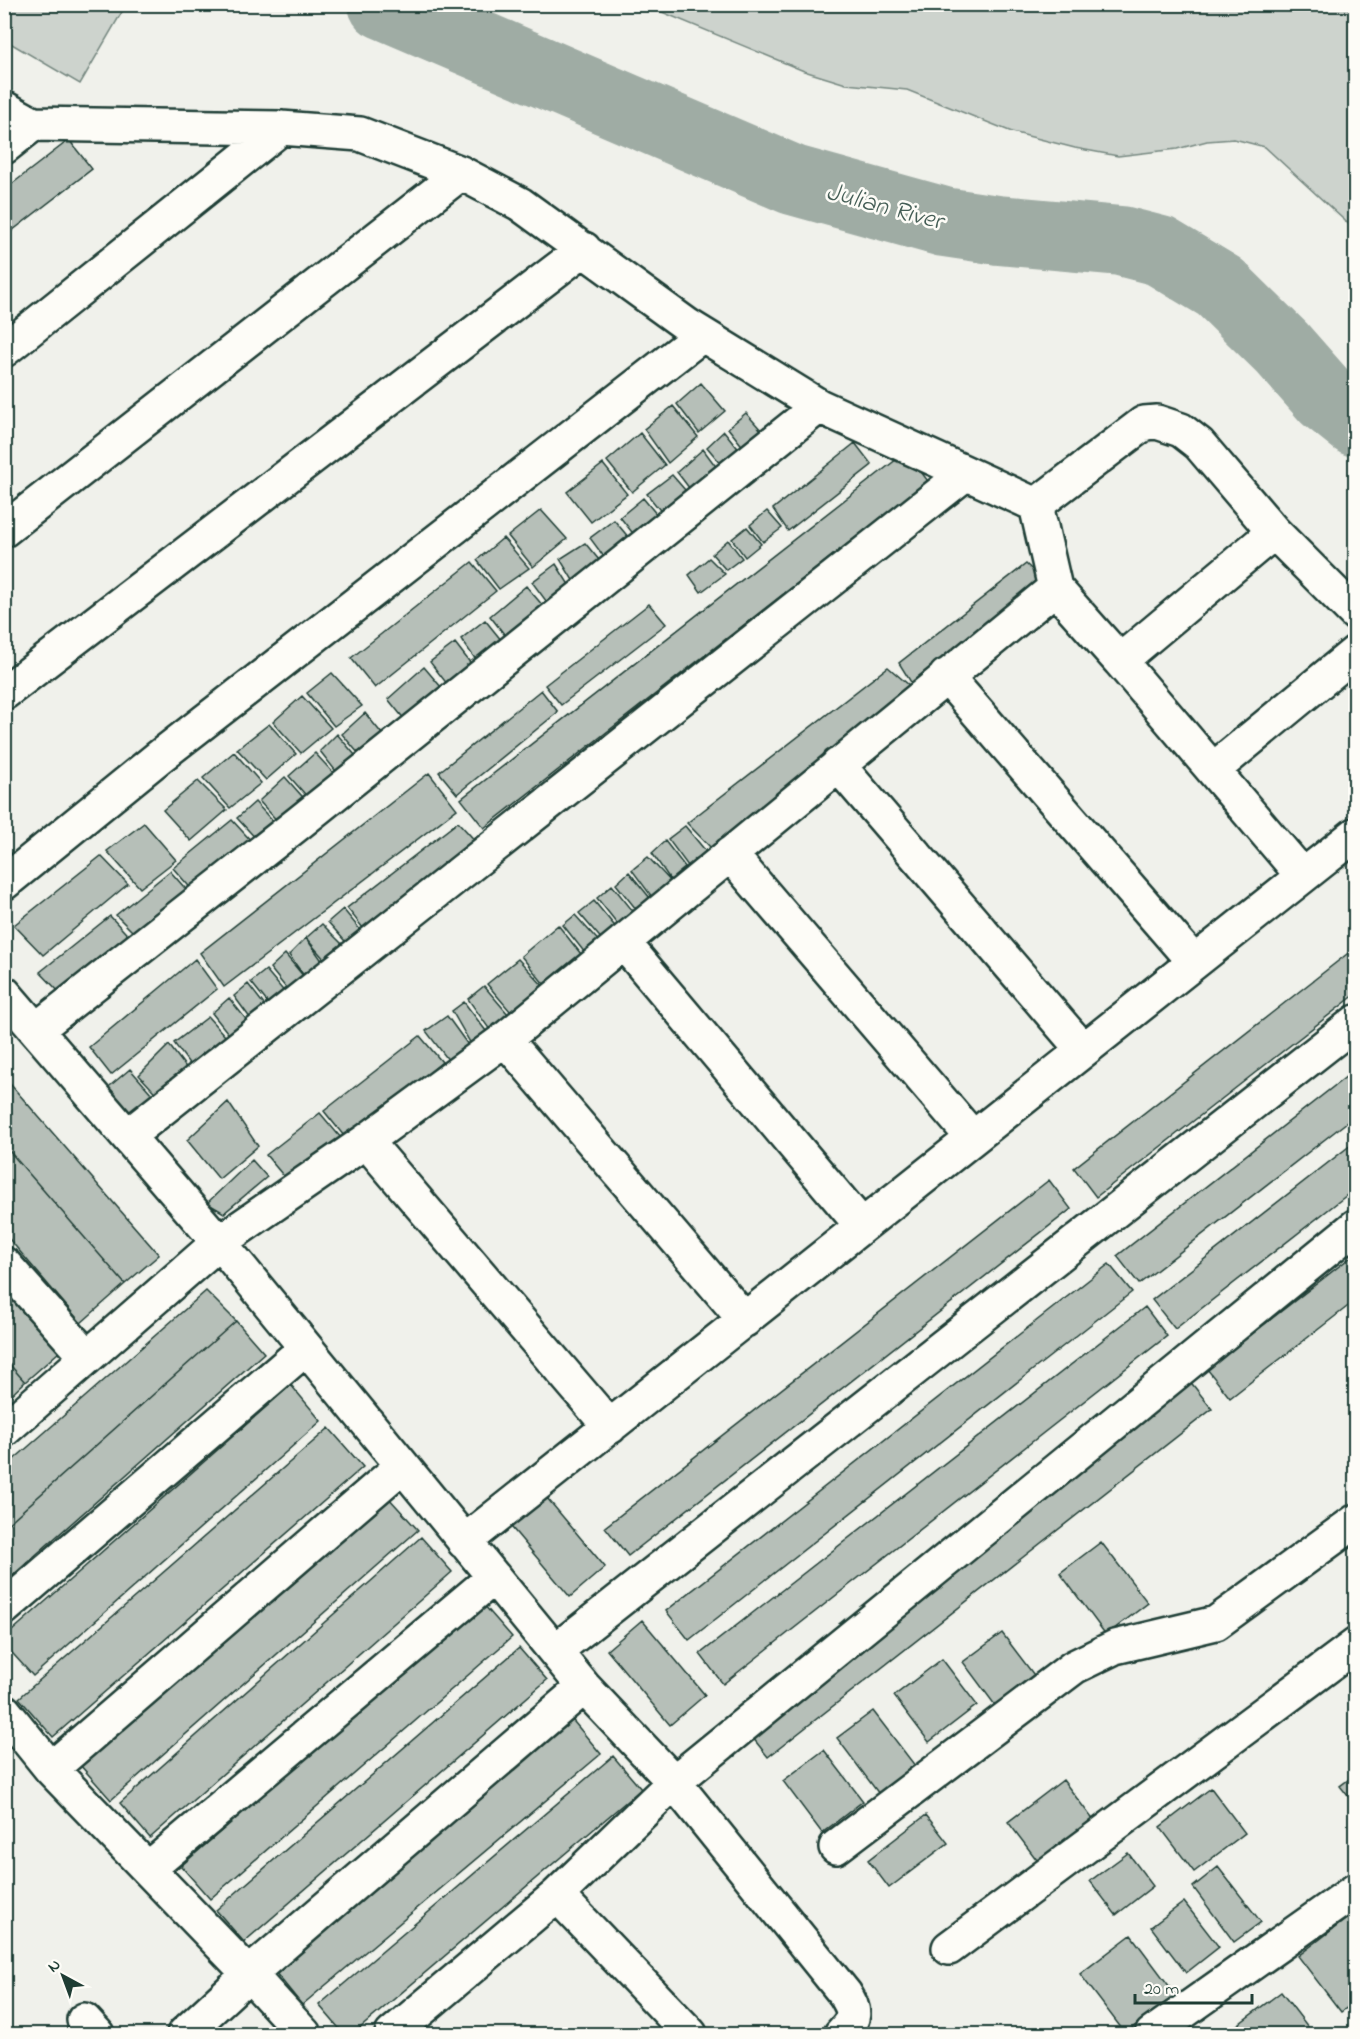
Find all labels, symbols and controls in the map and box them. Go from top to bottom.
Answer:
water label: Julian River [822,174,950,242]
north arrow [33,1946,93,2006]
text: N [43,1953,67,1979]
scale bar [1135,1967,1252,2005]
text: 20 m [1144,1977,1179,2003]

